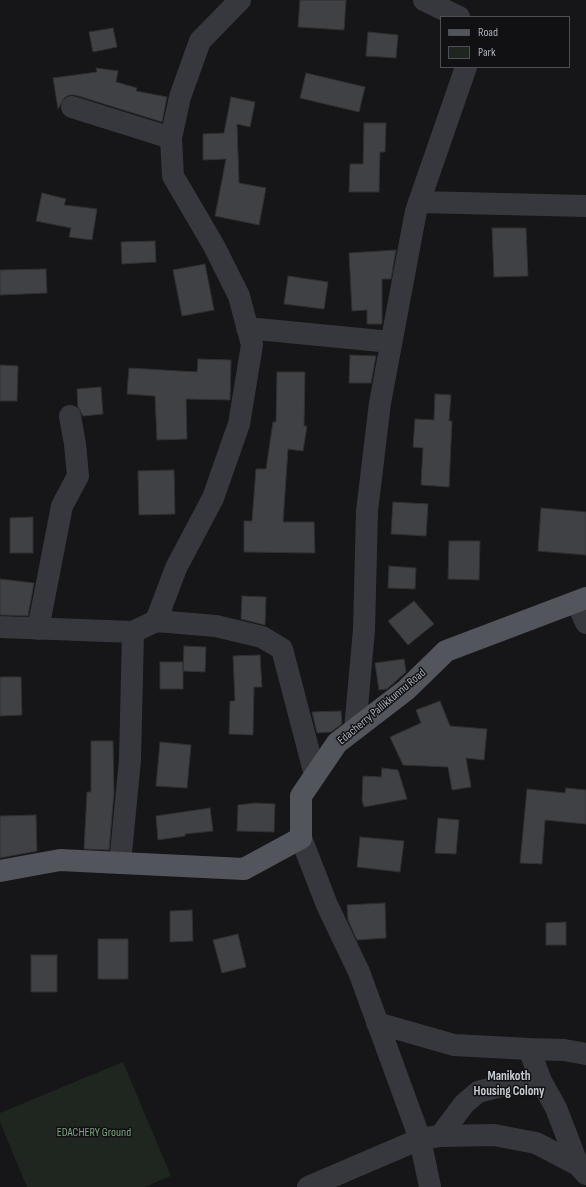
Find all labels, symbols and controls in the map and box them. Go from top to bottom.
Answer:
legend [440,16,570,68]
text: Road [478,25,498,40]
text: Park [478,45,496,60]
street label: Edacherry Pallikkunnu Road [335,666,429,748]
district label: Manikoth Housing Colony [474,1069,544,1100]
park label: EDACHERY Ground [57,1126,131,1140]

